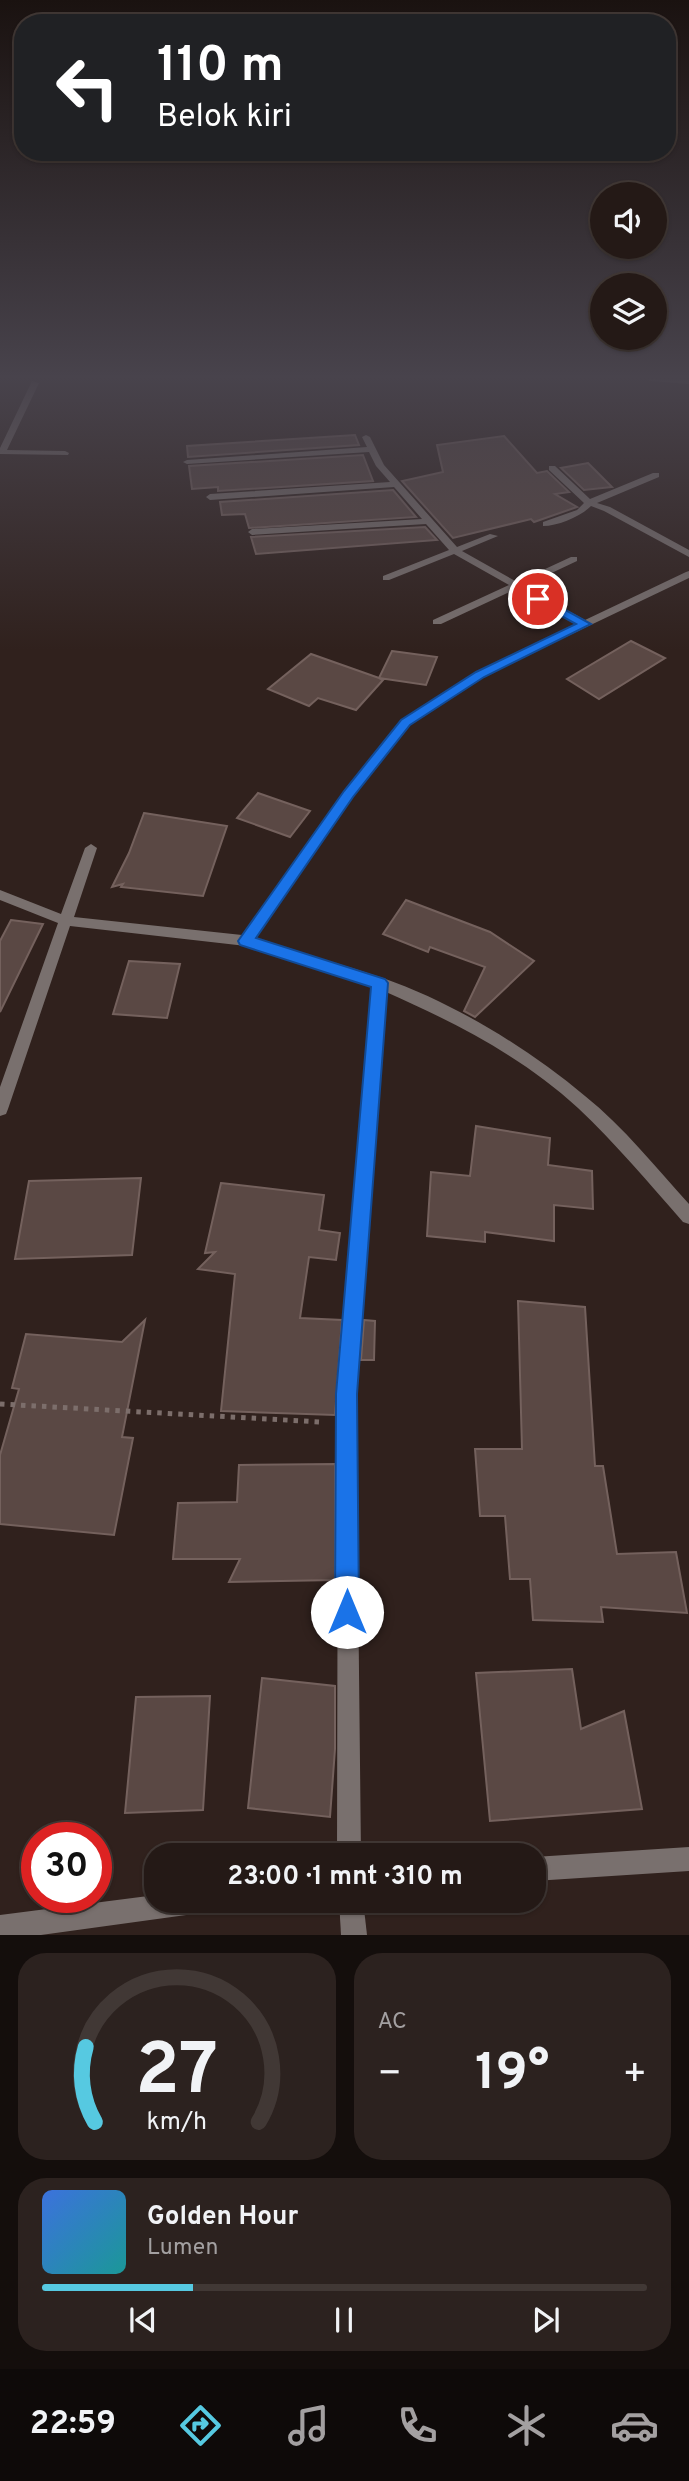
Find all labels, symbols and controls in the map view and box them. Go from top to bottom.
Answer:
text: 110 m [157,37,284,99]
icon: left [42,42,133,133]
text: Belok kiri [157,98,292,138]
map controls [590,182,667,350]
button: sound [590,182,667,259]
button: layers [590,273,667,350]
pin [508,569,568,629]
icon: arrive [519,580,557,618]
position arrow [310,1575,384,1649]
speed limit sign: 30 [21,1822,112,1913]
text: 23:00 · 1 mnt · 310 m [227,1861,463,1894]
text: AC [378,2008,407,2037]
text: 27 [135,2029,218,2121]
text: 19° [475,2042,549,2108]
text: − [378,2051,402,2100]
text: + [622,2051,647,2100]
text: km/h [146,2107,207,2139]
text: Golden Hour [147,2201,298,2234]
text: Lumen [147,2234,218,2263]
icon: previous [124,2301,162,2339]
icon: pause [325,2301,363,2339]
icon: next [527,2301,565,2339]
icon: directions [176,2401,225,2450]
icon: music [284,2401,333,2450]
icon: phone [393,2401,442,2450]
icon: climate [502,2401,551,2450]
icon: car [610,2401,659,2450]
text: 22:59 [30,2405,116,2445]

